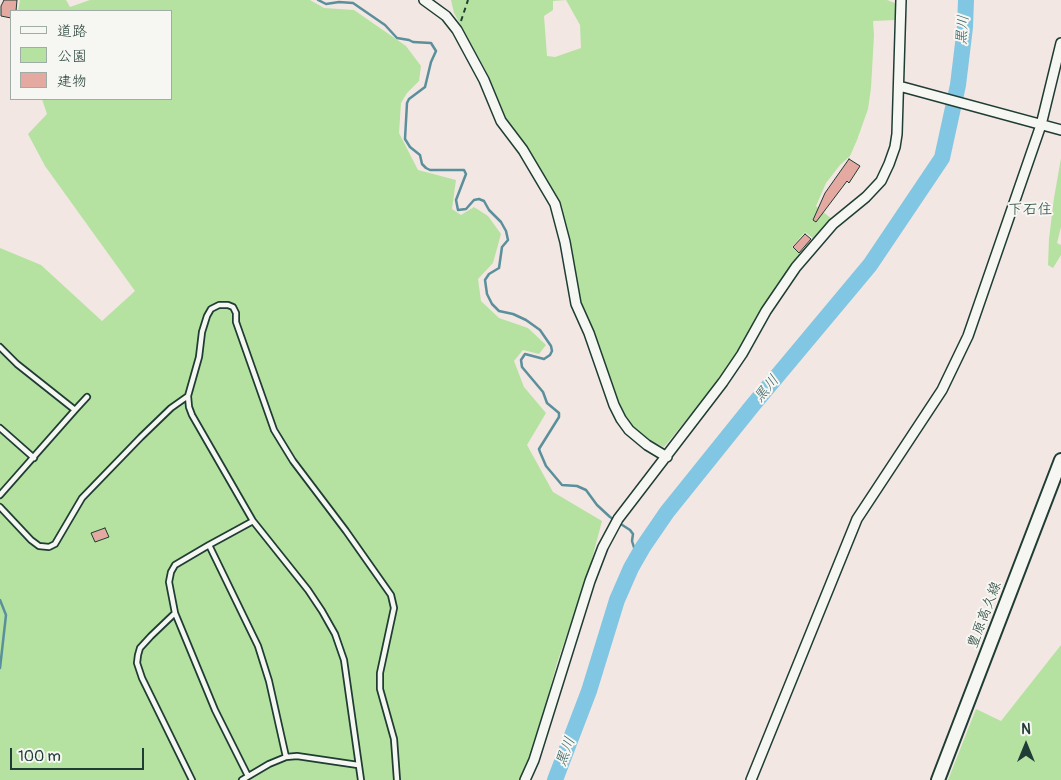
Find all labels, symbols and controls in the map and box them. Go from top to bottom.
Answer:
legend [10,10,172,100]
water label: 黒川 [953,14,973,46]
text: 道路 [57,22,87,41]
text: 公園 [57,47,87,66]
text: 建物 [57,72,87,91]
district label: 下石住 [1008,201,1052,219]
water label: 黒川 [750,372,784,406]
street label: 豊原高久線 [965,579,1005,651]
north arrow [1001,720,1051,770]
text: N [1021,721,1031,738]
water label: 黒川 [552,735,580,769]
scale bar [12,738,146,770]
text: 100 m [18,747,61,766]

